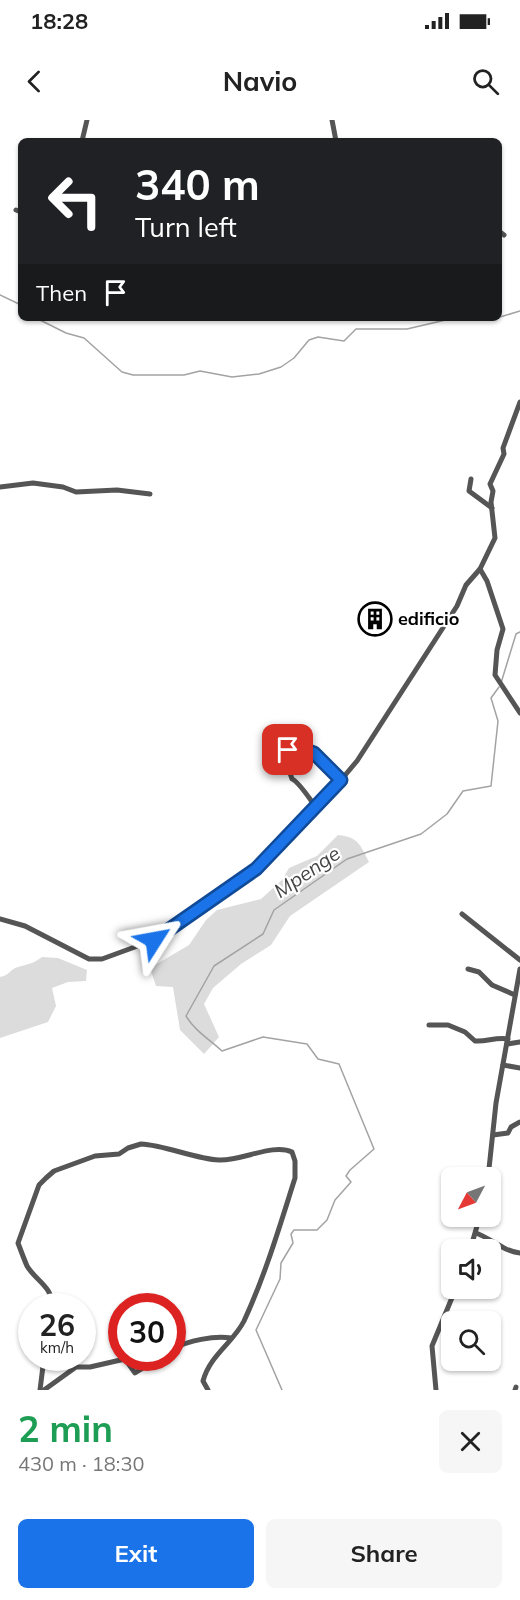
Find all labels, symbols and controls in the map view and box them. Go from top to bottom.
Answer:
text: 18:28 [30,7,88,35]
text: Navio [223,64,297,98]
icon: back [18,65,51,98]
icon: search [469,65,502,98]
text: 340 m [135,158,260,211]
icon: left [36,162,114,240]
text: Turn left [135,210,237,244]
icon: arrive [99,276,132,309]
text: Then [36,279,87,307]
building icon: edificio [357,601,393,637]
place label: edificio [398,607,459,630]
pin [262,724,313,775]
icon: arrive [271,733,304,766]
water label: Mpenge [269,840,345,903]
position arrow [122,908,186,972]
north arrow [441,1167,501,1227]
map controls [441,1167,501,1371]
button: sound [441,1239,501,1299]
speed limit sign: 30 [108,1293,186,1371]
text: 26 [39,1306,75,1344]
button: search [441,1311,501,1371]
text: km/h [40,1338,74,1357]
text: 2 min [18,1406,113,1451]
button: close [439,1410,502,1473]
text: 430 m · 18:30 [18,1451,144,1476]
button: Exit [18,1519,254,1588]
button: Share [266,1519,502,1588]

